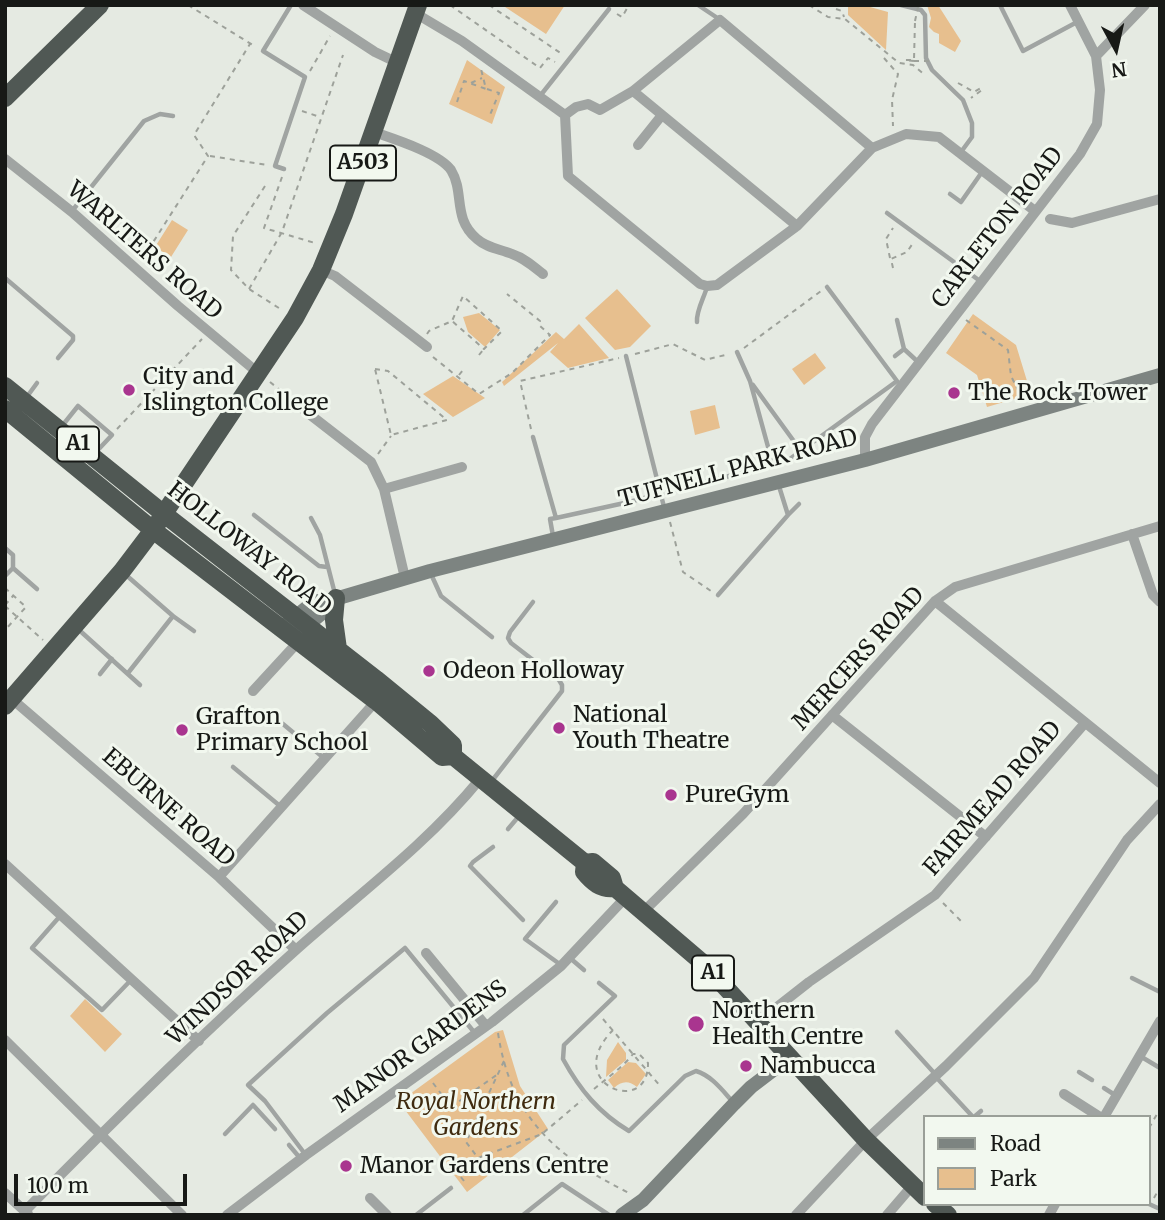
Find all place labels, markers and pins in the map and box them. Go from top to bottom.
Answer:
place label: City and Islington College [143,363,329,417]
place label: The Rock Tower [968,379,1148,407]
marker: City and Islington College [121,382,137,398]
marker: The Rock Tower [946,385,962,401]
place label: Odeon Holloway [443,657,624,685]
marker: Odeon Holloway [421,663,437,679]
place label: National Youth Theatre [573,701,729,755]
place label: Grafton Primary School [196,703,368,757]
marker: National Youth Theatre [551,720,567,736]
marker: Grafton Primary School [174,722,190,738]
place label: PureGym [685,781,789,809]
marker: PureGym [663,787,679,803]
place label: Northern Health Centre [712,997,863,1051]
marker: Northern Health Centre [686,1014,706,1034]
place label: Nambucca [760,1052,876,1080]
marker: Nambucca [738,1058,754,1074]
place label: Manor Gardens Centre [360,1152,609,1180]
marker: Manor Gardens Centre [338,1158,354,1174]

